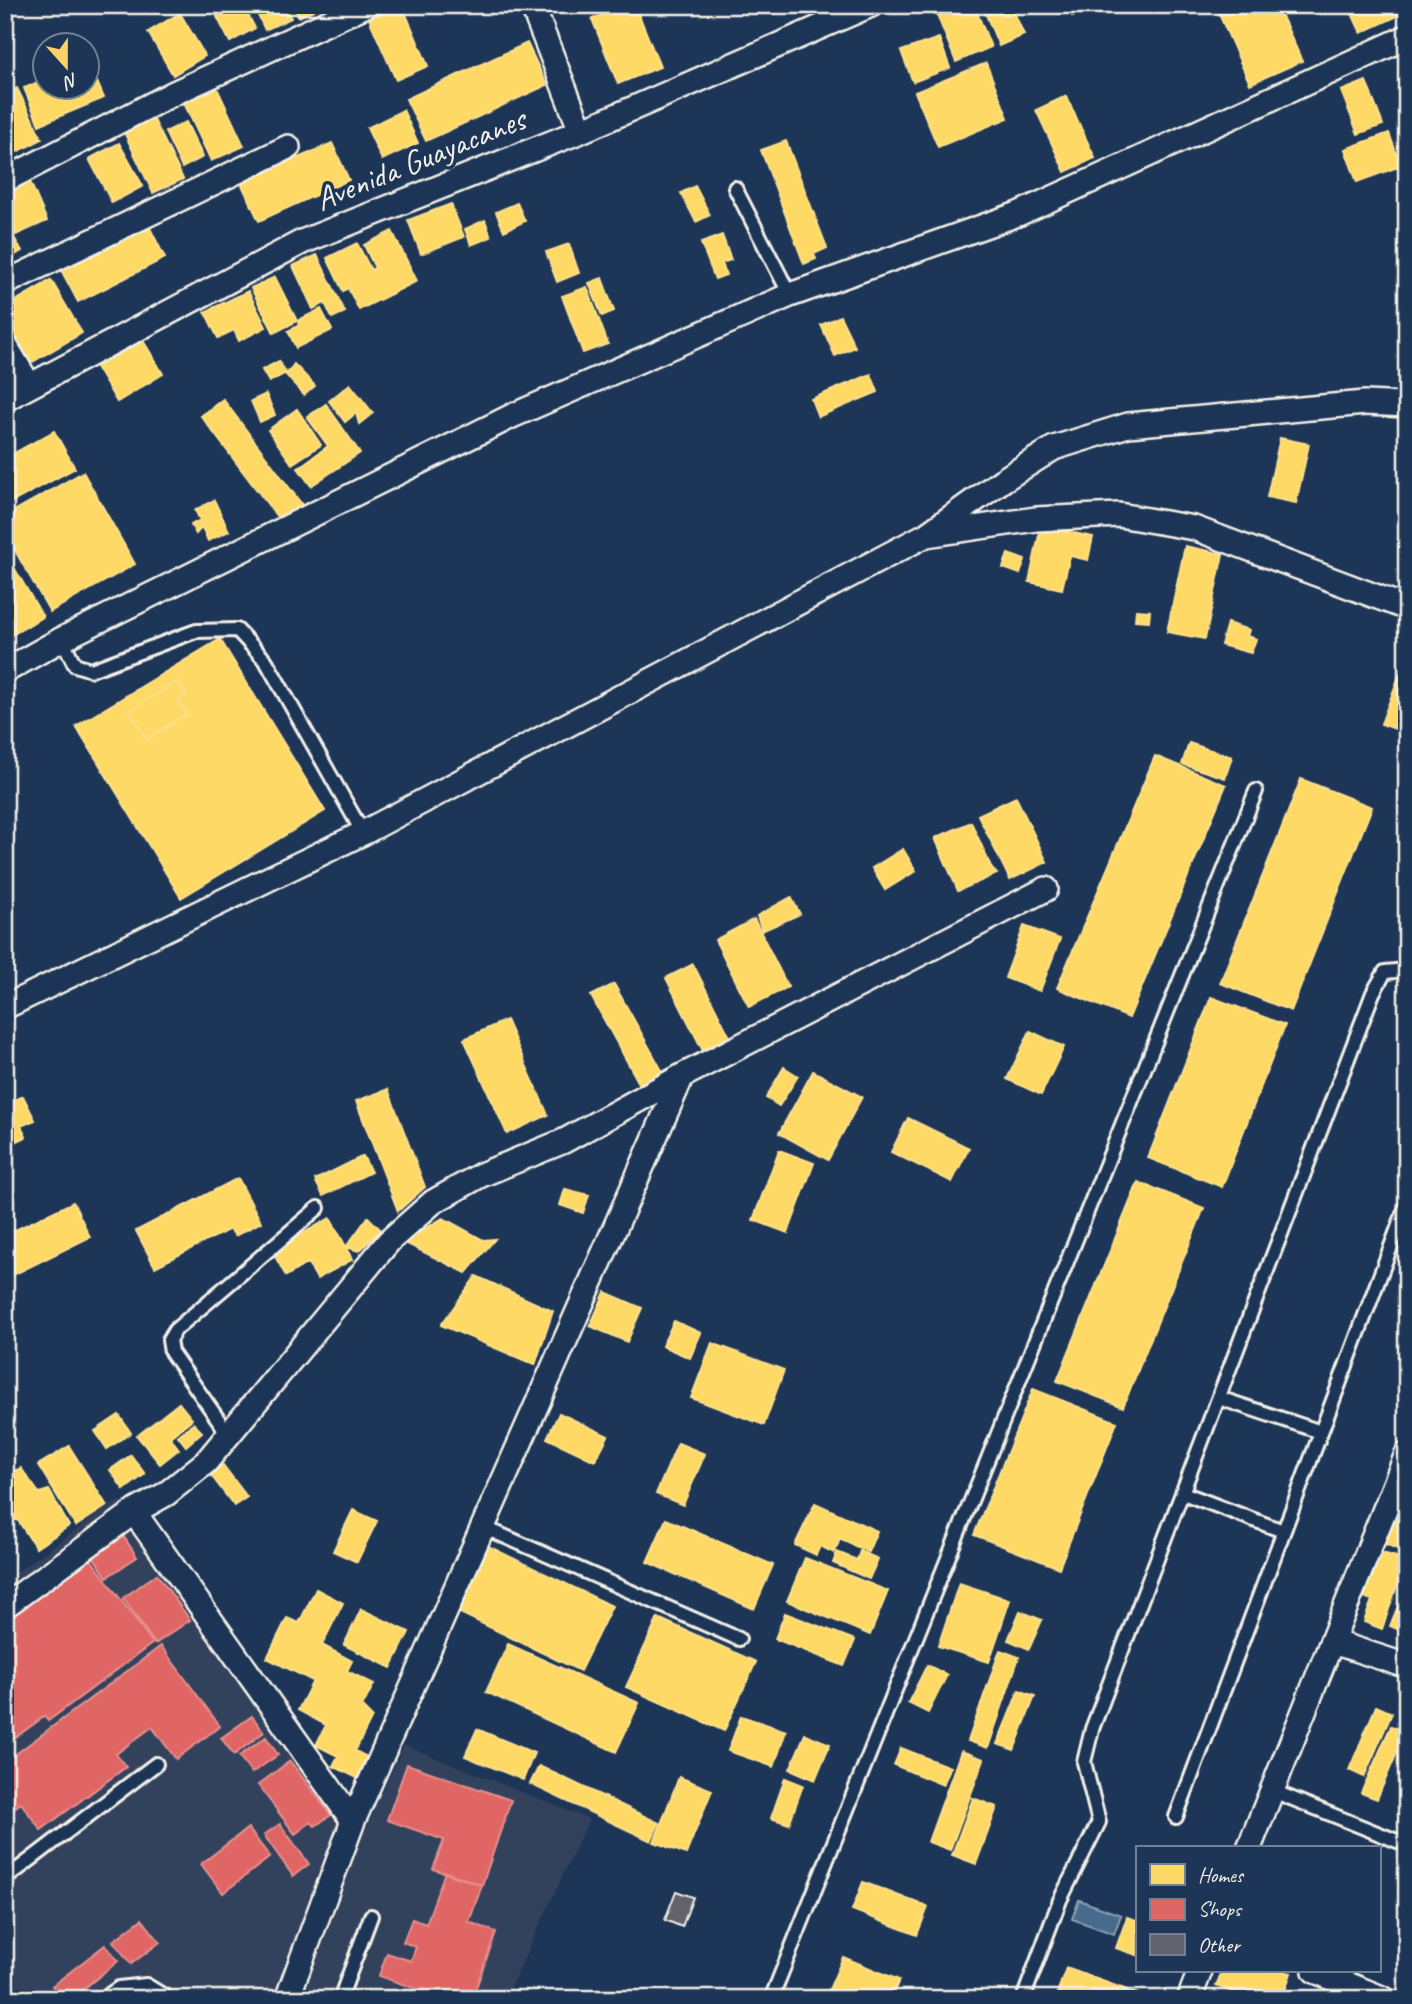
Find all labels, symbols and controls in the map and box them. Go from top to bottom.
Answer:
north arrow [32,32,102,102]
text: N [59,68,82,95]
street label: Avenida Guayacanes [309,97,534,220]
legend [1136,1846,1380,1972]
text: Homes [1198,1862,1245,1888]
text: Shops [1198,1896,1243,1922]
text: Other [1198,1932,1241,1958]

